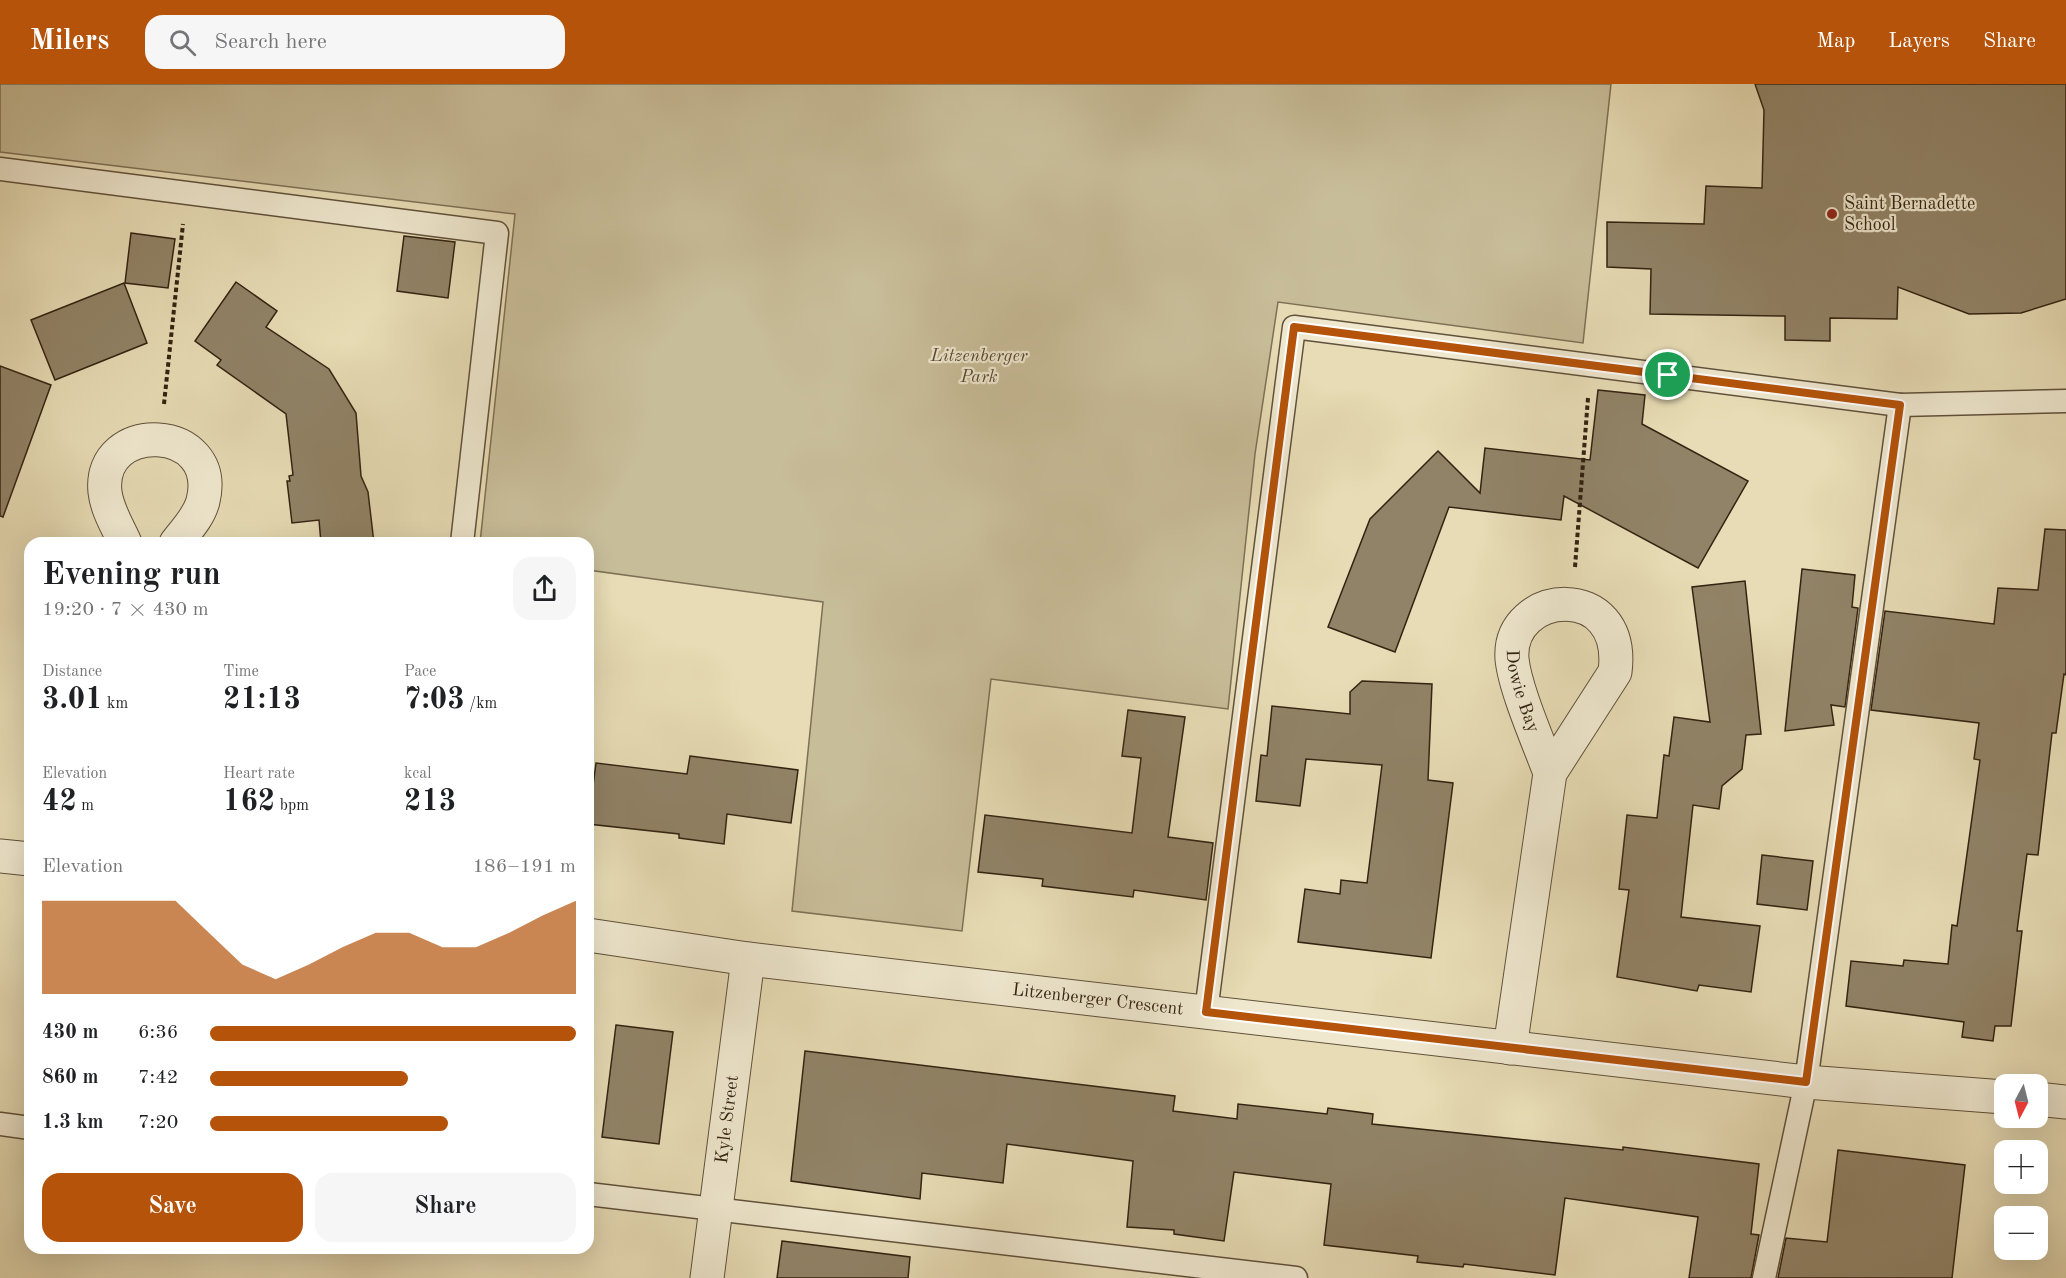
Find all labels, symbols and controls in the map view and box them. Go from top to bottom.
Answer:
search box [145,15,565,69]
icon: search [166,26,199,59]
text: Milers [30,28,109,56]
text: Search here [214,31,327,53]
text: Map [1816,31,1855,52]
text: Layers [1888,31,1950,52]
text: Share [1983,31,2036,52]
place label: Saint Bernadette School [1844,195,1975,234]
marker: Saint Bernadette School [1825,207,1839,221]
park label: Litzenberger Park [929,347,1029,386]
pin [1642,349,1693,400]
icon: arrive [1651,358,1684,391]
button: share [513,557,576,620]
text: Evening run [42,559,221,592]
text: 19:20 · 7 × 430 m [42,600,209,620]
street label: Dowie Bay [1503,649,1543,736]
text: Distance [42,664,102,680]
text: Time [223,664,259,680]
text: Pace [404,664,436,680]
text: 3.01 [42,685,103,715]
text: 21:13 [223,685,301,715]
text: 7:03 [404,685,465,715]
text: km [103,696,128,712]
text: /km [465,696,497,712]
text: Elevation [42,766,107,782]
text: Heart rate [223,766,295,782]
text: kcal [404,766,432,782]
text: 42 [42,787,77,817]
text: 162 [223,787,275,817]
text: 213 [404,787,456,817]
text: m [77,798,94,814]
text: bpm [275,798,309,814]
text: Elevation [42,857,123,877]
text: 186–191 m [473,857,576,877]
street label: Litzenberger Crescent [1011,981,1184,1019]
text: 430 m [42,1023,98,1043]
text: 6:36 [138,1023,178,1043]
text: 860 m [42,1068,98,1088]
text: 7:42 [138,1068,178,1088]
street label: Kyle Street [713,1074,742,1165]
north arrow [1994,1074,2048,1128]
map controls [1994,1074,2048,1260]
text: 1.3 km [42,1113,104,1133]
text: 7:20 [138,1113,178,1133]
button: + [1994,1140,2048,1194]
button: Save [42,1173,303,1242]
button: Share [315,1173,576,1242]
button: − [1994,1206,2048,1260]

